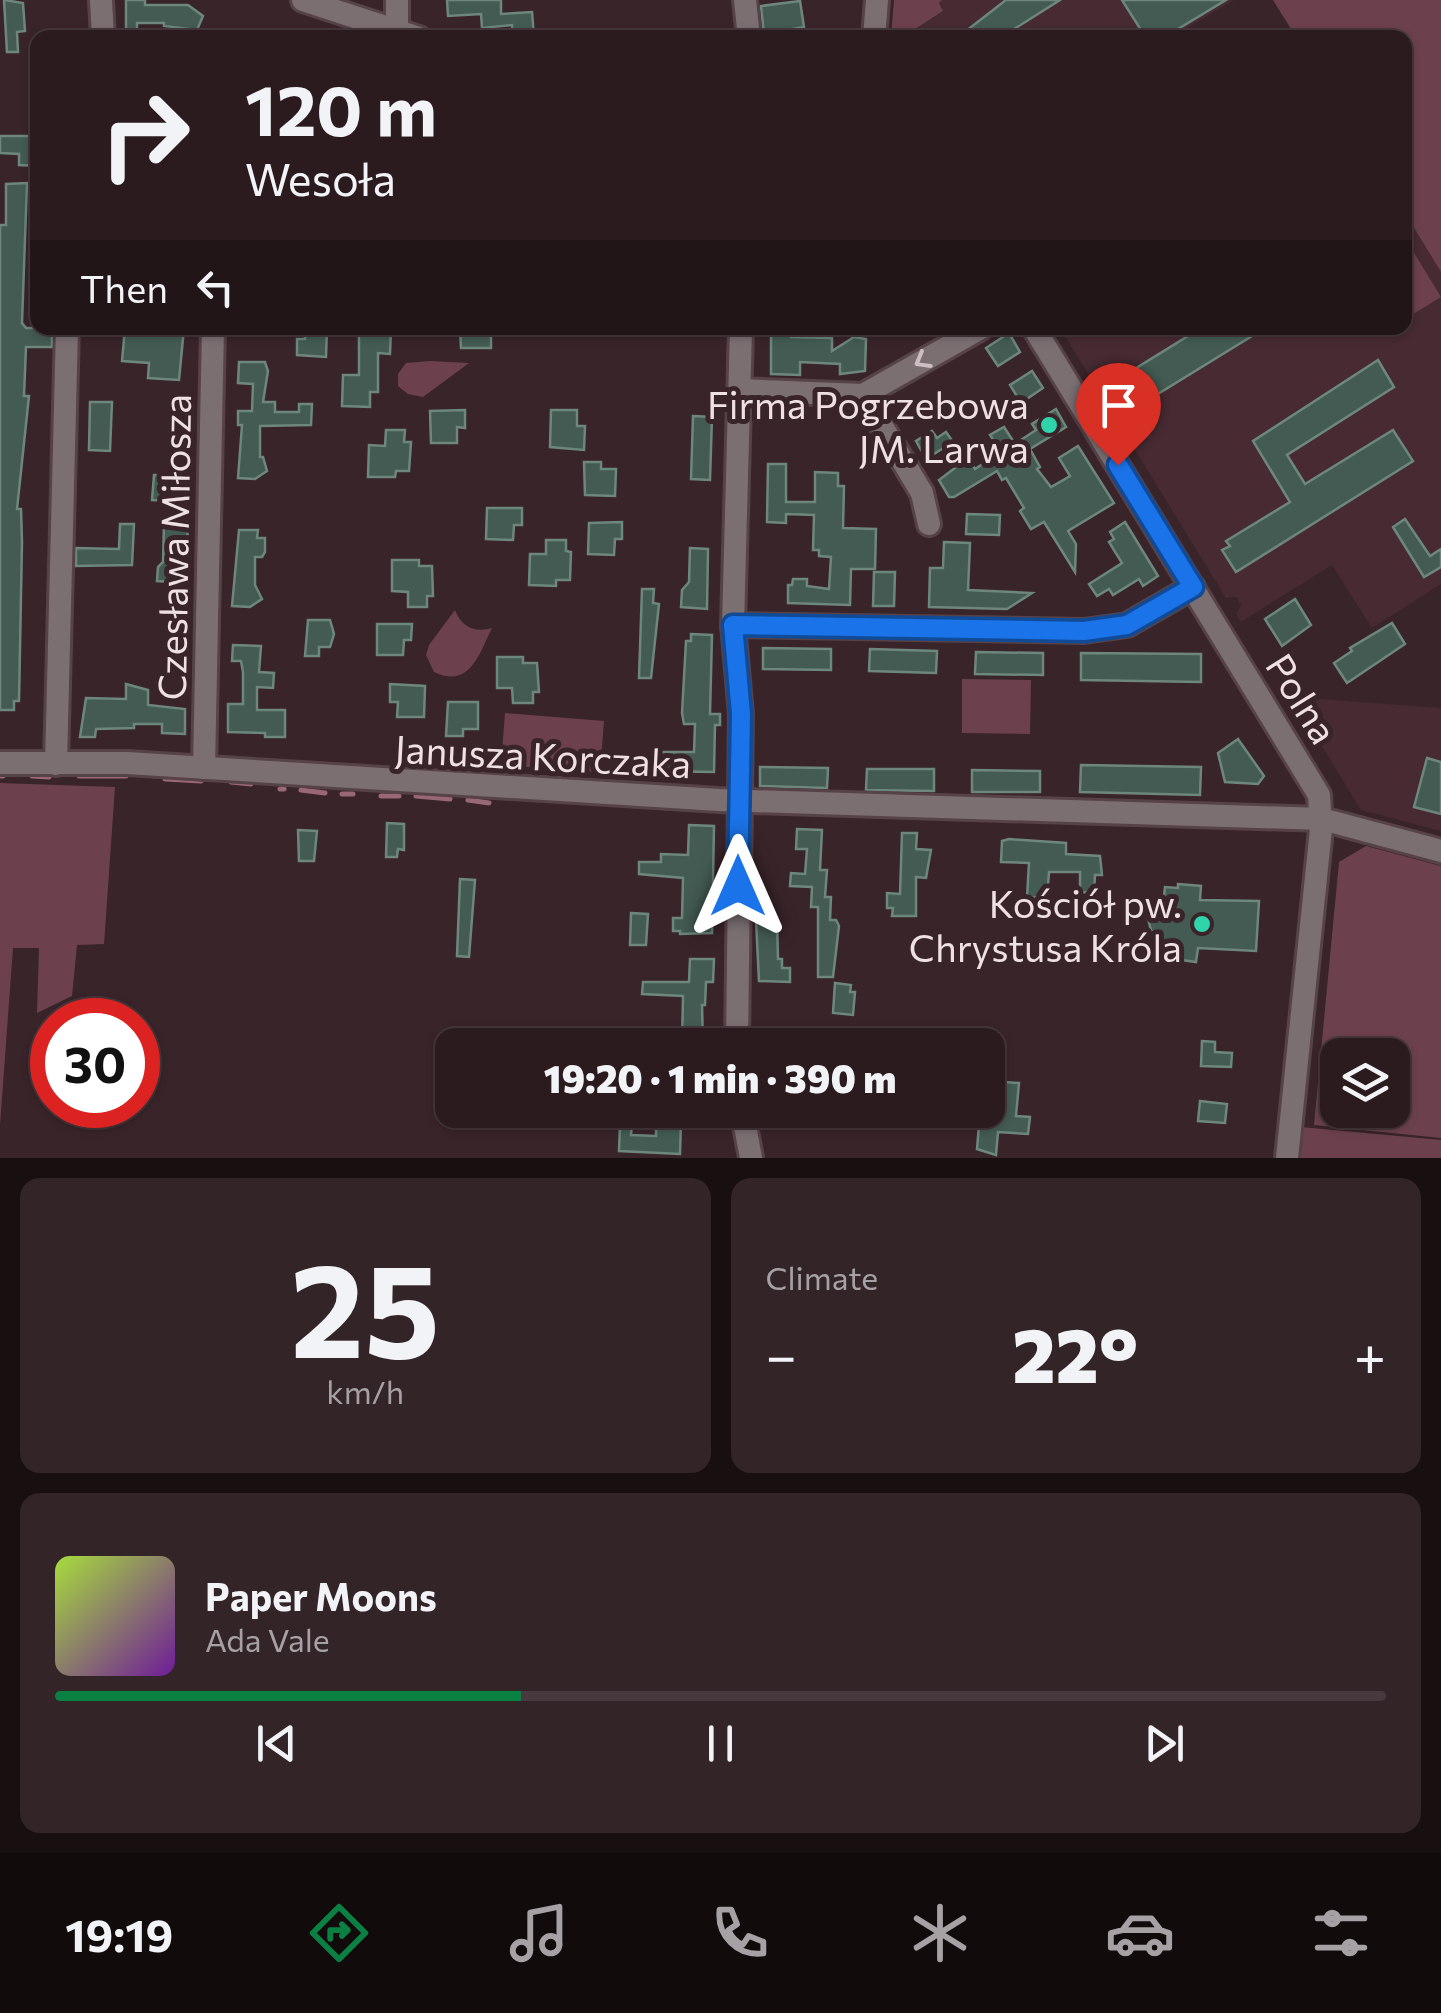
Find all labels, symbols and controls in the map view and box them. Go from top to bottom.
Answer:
text: 120 m [245,65,437,150]
icon: right [80,70,210,200]
text: Wesoła [245,150,396,205]
icon: left [188,260,243,315]
text: Then [80,264,168,311]
one-way arrow [915,349,933,369]
pin [1076,363,1161,466]
icon: arrive [1091,378,1146,433]
place label: Firma Pogrzebowa JM. Larwa [707,380,1029,471]
street label: Czesława Miłosza [147,393,199,701]
marker: Firma Pogrzebowa JM. Larwa [1038,414,1060,436]
street label: Polna [1257,644,1349,752]
street label: Janusza Korczaka [394,724,692,786]
position arrow [686,834,790,938]
place label: Kościół pw. Chrystusa Króla [909,879,1182,970]
marker: Kościół pw. Chrystusa Króla [1191,913,1213,935]
speed limit sign: 30 [30,998,160,1128]
map controls [1320,1038,1410,1128]
button: layers [1320,1038,1410,1128]
text: 19:20 · 1 min · 390 m [544,1054,896,1101]
text: 25 [290,1226,440,1385]
text: Climate [766,1257,878,1297]
text: 22° [1012,1307,1138,1398]
text: − [766,1320,797,1387]
text: + [1354,1320,1386,1387]
text: km/h [326,1371,404,1411]
text: Paper Moons [205,1572,437,1619]
text: Ada Vale [205,1619,330,1659]
icon: previous [249,1716,304,1771]
icon: pause [693,1716,748,1771]
icon: next [1137,1716,1192,1771]
icon: directions [304,1898,374,1968]
icon: music [504,1898,574,1968]
icon: phone [705,1898,775,1968]
icon: climate [905,1898,975,1968]
icon: car [1105,1898,1175,1968]
icon: filters [1306,1898,1376,1968]
text: 19:19 [65,1906,173,1961]

